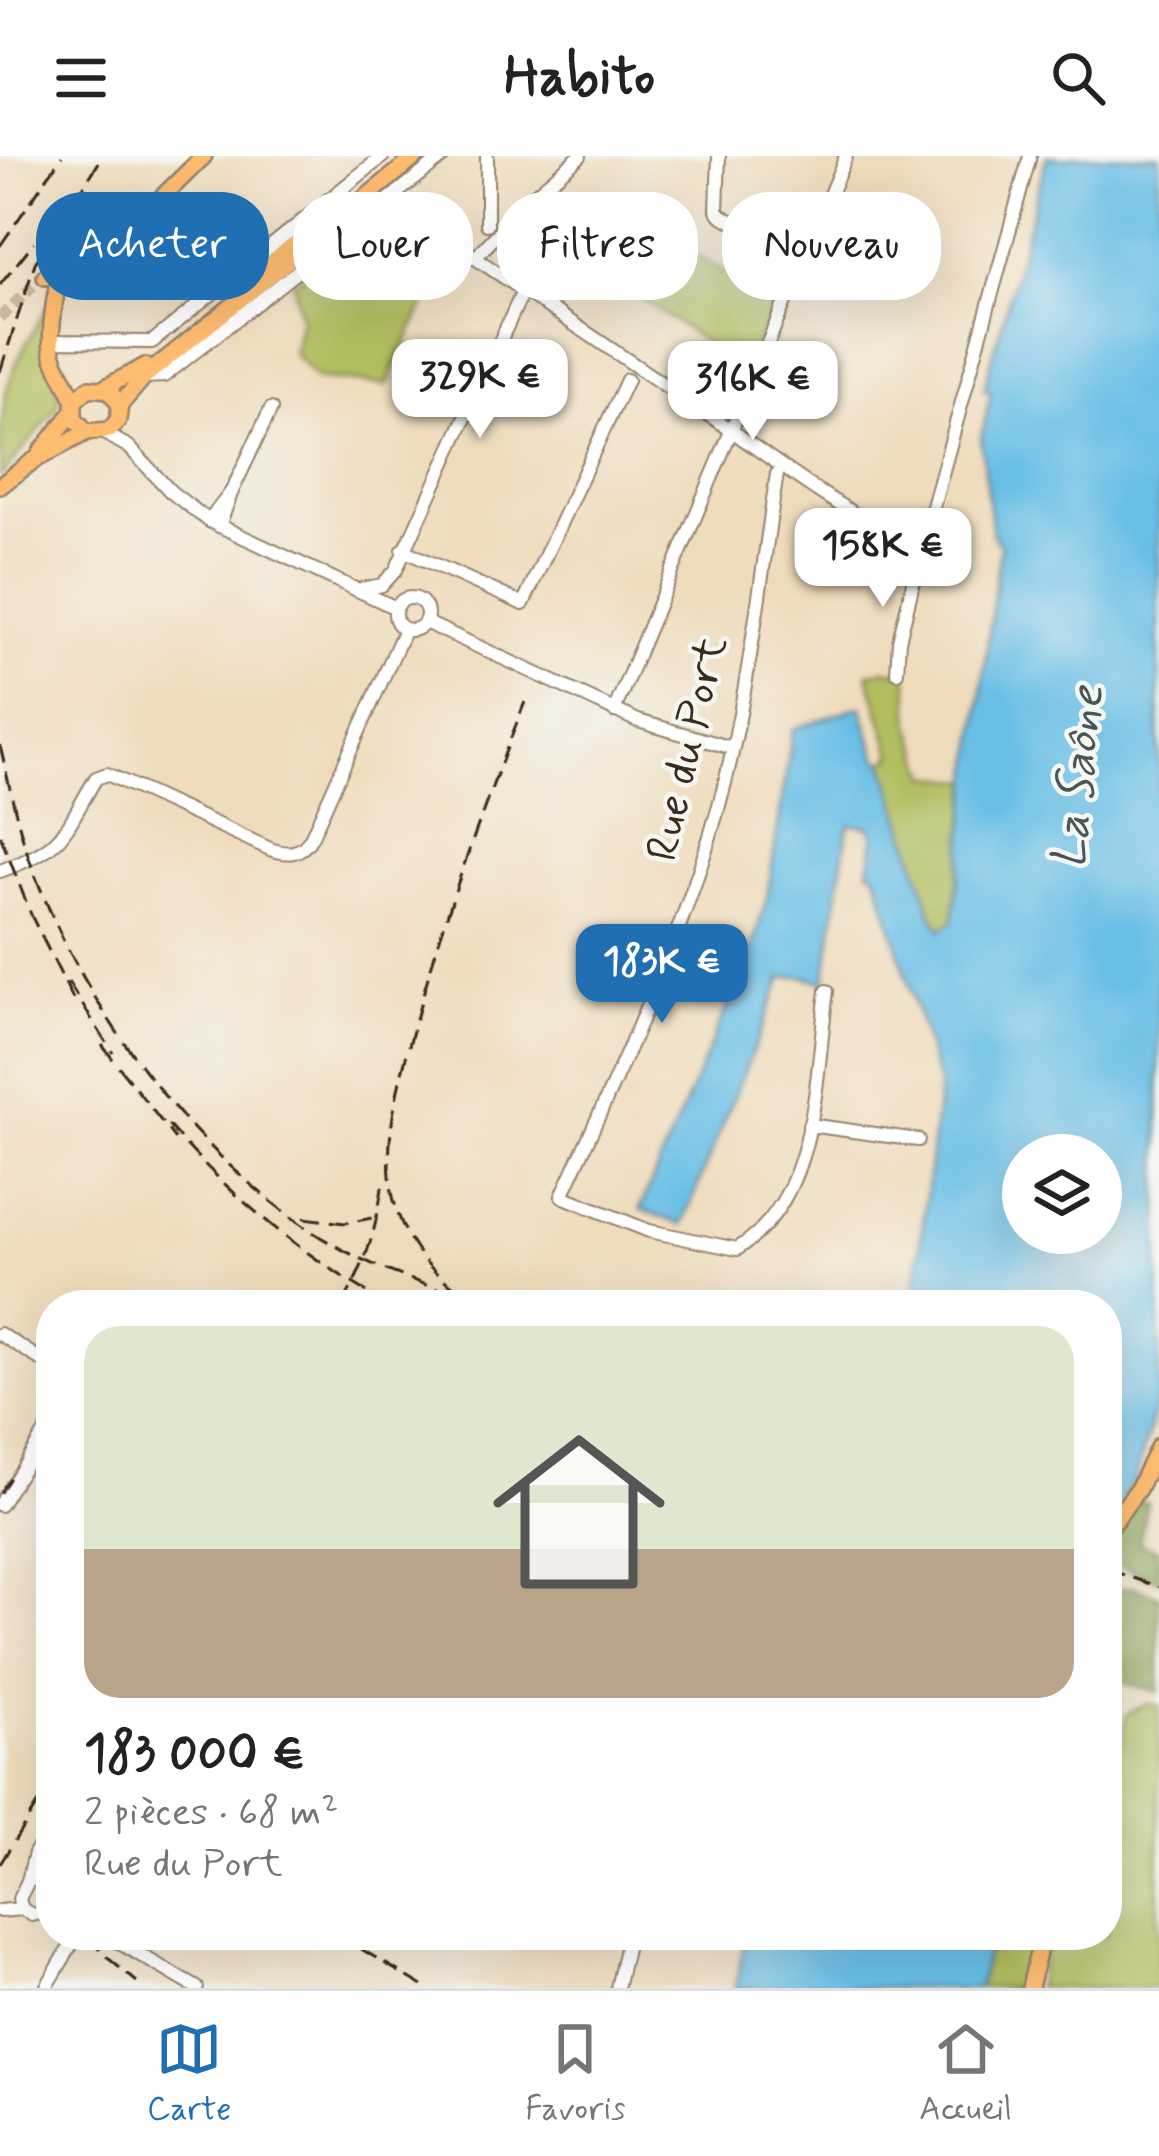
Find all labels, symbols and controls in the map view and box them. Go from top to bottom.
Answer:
text: Habito [504,43,655,114]
icon: menu [48,45,114,111]
icon: search [1045,45,1111,111]
chip: Acheter [36,192,269,300]
chip: Louer [293,192,473,300]
chip: Filtres [497,192,698,300]
chip: Nouveau [722,192,941,300]
pin: 329K € [382,339,578,441]
pin: 316K € [655,341,851,443]
text: 329K € [419,352,541,403]
text: 316K € [695,354,811,405]
pin: 158K € [785,508,981,610]
text: 158K € [822,521,944,572]
street label: Rue du Port [634,631,742,867]
water label: La Saône [1038,681,1120,872]
pin: 183K € [564,924,760,1026]
text: 183K € [603,937,721,988]
map controls [1002,1134,1122,1254]
button: layers [1002,1134,1122,1254]
icon: home [471,1404,687,1620]
text: 183 000 € [84,1722,305,1788]
text: 2 pièces · 68 m² [84,1788,338,1839]
text: Rue du Port [84,1839,282,1890]
tab: Carte [147,2016,231,2132]
tab: Favoris [525,2016,626,2132]
tab: Accueil [919,2016,1012,2132]

